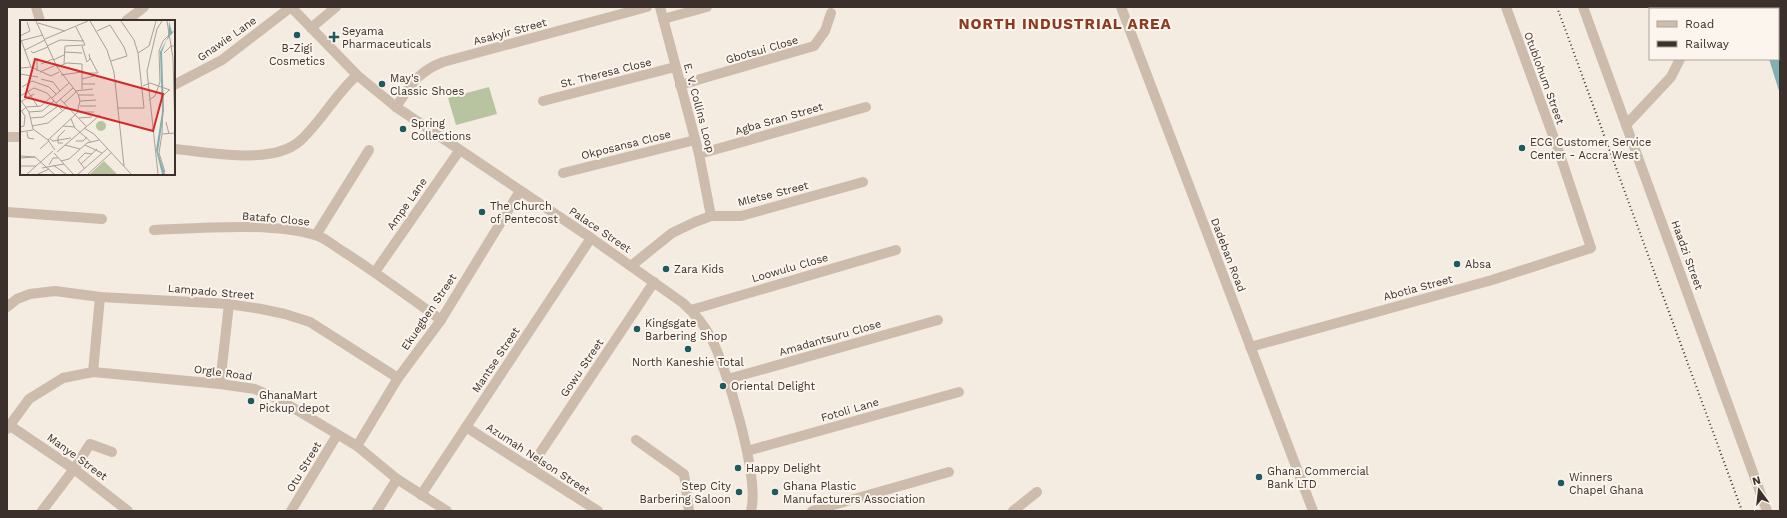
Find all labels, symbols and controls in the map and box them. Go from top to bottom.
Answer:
legend [1649,8,1779,60]
street label: Gnawie Lane [195,14,259,64]
district label: NORTH INDUSTRIAL AREA [958,15,1172,33]
street label: Asakyir Street [472,16,548,48]
text: Road [1685,17,1714,31]
inset map [20,20,175,175]
place label: Seyama Pharmaceuticals [342,25,432,51]
marker: B-Zigi Cosmetics [292,30,302,40]
street label: Otublohum Street [1521,30,1567,126]
marker: Seyama Pharmaceuticals [329,32,339,42]
street label: Gbotsui Close [724,33,800,67]
text: Railway [1685,37,1730,51]
place label: B-Zigi Cosmetics [269,42,325,68]
street label: St. Theresa Close [559,55,653,91]
street label: E. V. Collins Loop [681,62,717,154]
place label: May's Classic Shoes [390,72,464,98]
marker: May's Classic Shoes [377,79,387,89]
street label: Agba Sran Street [733,100,825,138]
place label: Spring Collections [411,117,471,143]
marker: Spring Collections [398,124,408,134]
street label: Okposansa Close [580,128,672,162]
place label: ECG Customer Service Center - Accra West [1530,136,1651,162]
marker: ECG Customer Service Center - Accra West [1517,143,1527,153]
street label: Ampe Lane [384,175,430,233]
street label: Mletse Street [736,179,810,209]
place label: The Church of Pentecost [490,200,558,226]
street label: Palace Street [567,205,634,256]
marker: The Church of Pentecost [477,207,487,217]
street label: Batafo Close [241,210,311,228]
street label: Dadeban Road [1208,216,1248,294]
street label: Haadzi Street [1668,218,1706,292]
street label: Loowulu Close [750,251,830,285]
place label: Absa [1465,258,1491,271]
marker: Absa [1452,259,1462,269]
place label: Zara Kids [674,263,724,276]
marker: Zara Kids [661,264,671,274]
street label: Ekuegben Street [399,271,460,353]
street label: Abotia Street [1382,272,1454,303]
street label: Lampado Street [167,282,255,302]
place label: Kingsgate Barbering Shop [645,317,727,343]
street label: Amadantsuru Close [777,317,883,359]
marker: Kingsgate Barbering Shop [632,324,642,334]
street label: Mantse Street [469,325,523,395]
street label: Gowu Street [558,336,606,400]
marker: North Kaneshie Total [683,344,693,354]
place label: North Kaneshie Total [632,356,745,369]
street label: Orgle Road [193,362,253,384]
place label: Oriental Delight [731,380,815,393]
marker: Oriental Delight [718,381,728,391]
place label: GhanaMart Pickup depot [259,389,330,415]
marker: GhanaMart Pickup depot [246,396,256,406]
street label: Fotoli Lane [819,396,881,424]
street label: Azumah Nelson Street [484,421,593,498]
street label: Manye Street [44,431,110,483]
street label: Otu Street [284,439,324,495]
place label: Happy Delight [746,462,821,475]
marker: Happy Delight [733,463,743,473]
place label: Ghana Commercial Bank LTD [1267,465,1370,491]
north arrow [1739,470,1779,510]
place label: Winners Chapel Ghana [1569,471,1644,497]
marker: Ghana Commercial Bank LTD [1254,472,1264,482]
text: N [1751,473,1762,488]
marker: Winners Chapel Ghana [1556,478,1566,488]
place label: Step City Barbering Saloon [639,480,731,506]
place label: Ghana Plastic Manufacturers Association [783,480,925,506]
marker: Step City Barbering Saloon [734,487,744,497]
marker: Ghana Plastic Manufacturers Association [770,487,780,497]

